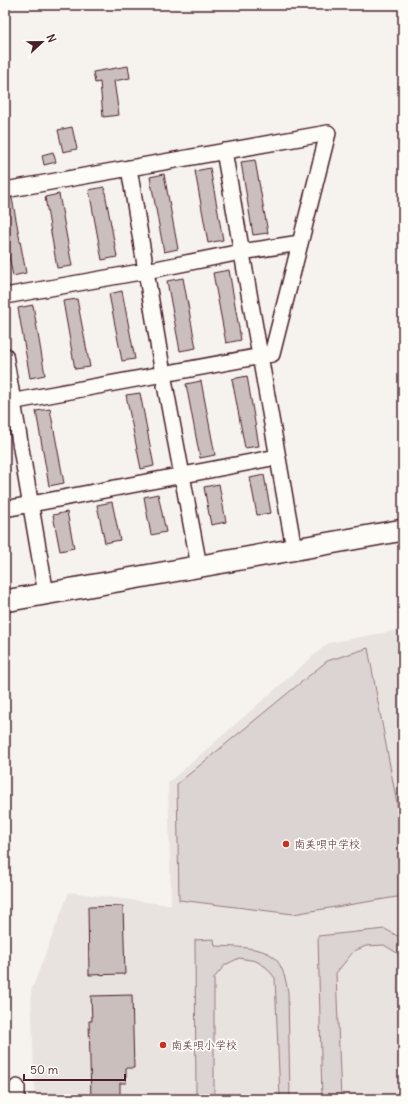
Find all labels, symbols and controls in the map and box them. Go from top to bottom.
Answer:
north arrow [22,22,62,62]
text: N [43,32,59,44]
place label: 南美唄中学校 [294,837,360,851]
marker: 南美唄中学校 [281,839,291,849]
place label: 南美唄小学校 [171,1038,237,1052]
marker: 南美唄小学校 [158,1040,168,1050]
scale bar [24,1056,125,1082]
text: 50 m [30,1062,59,1077]

